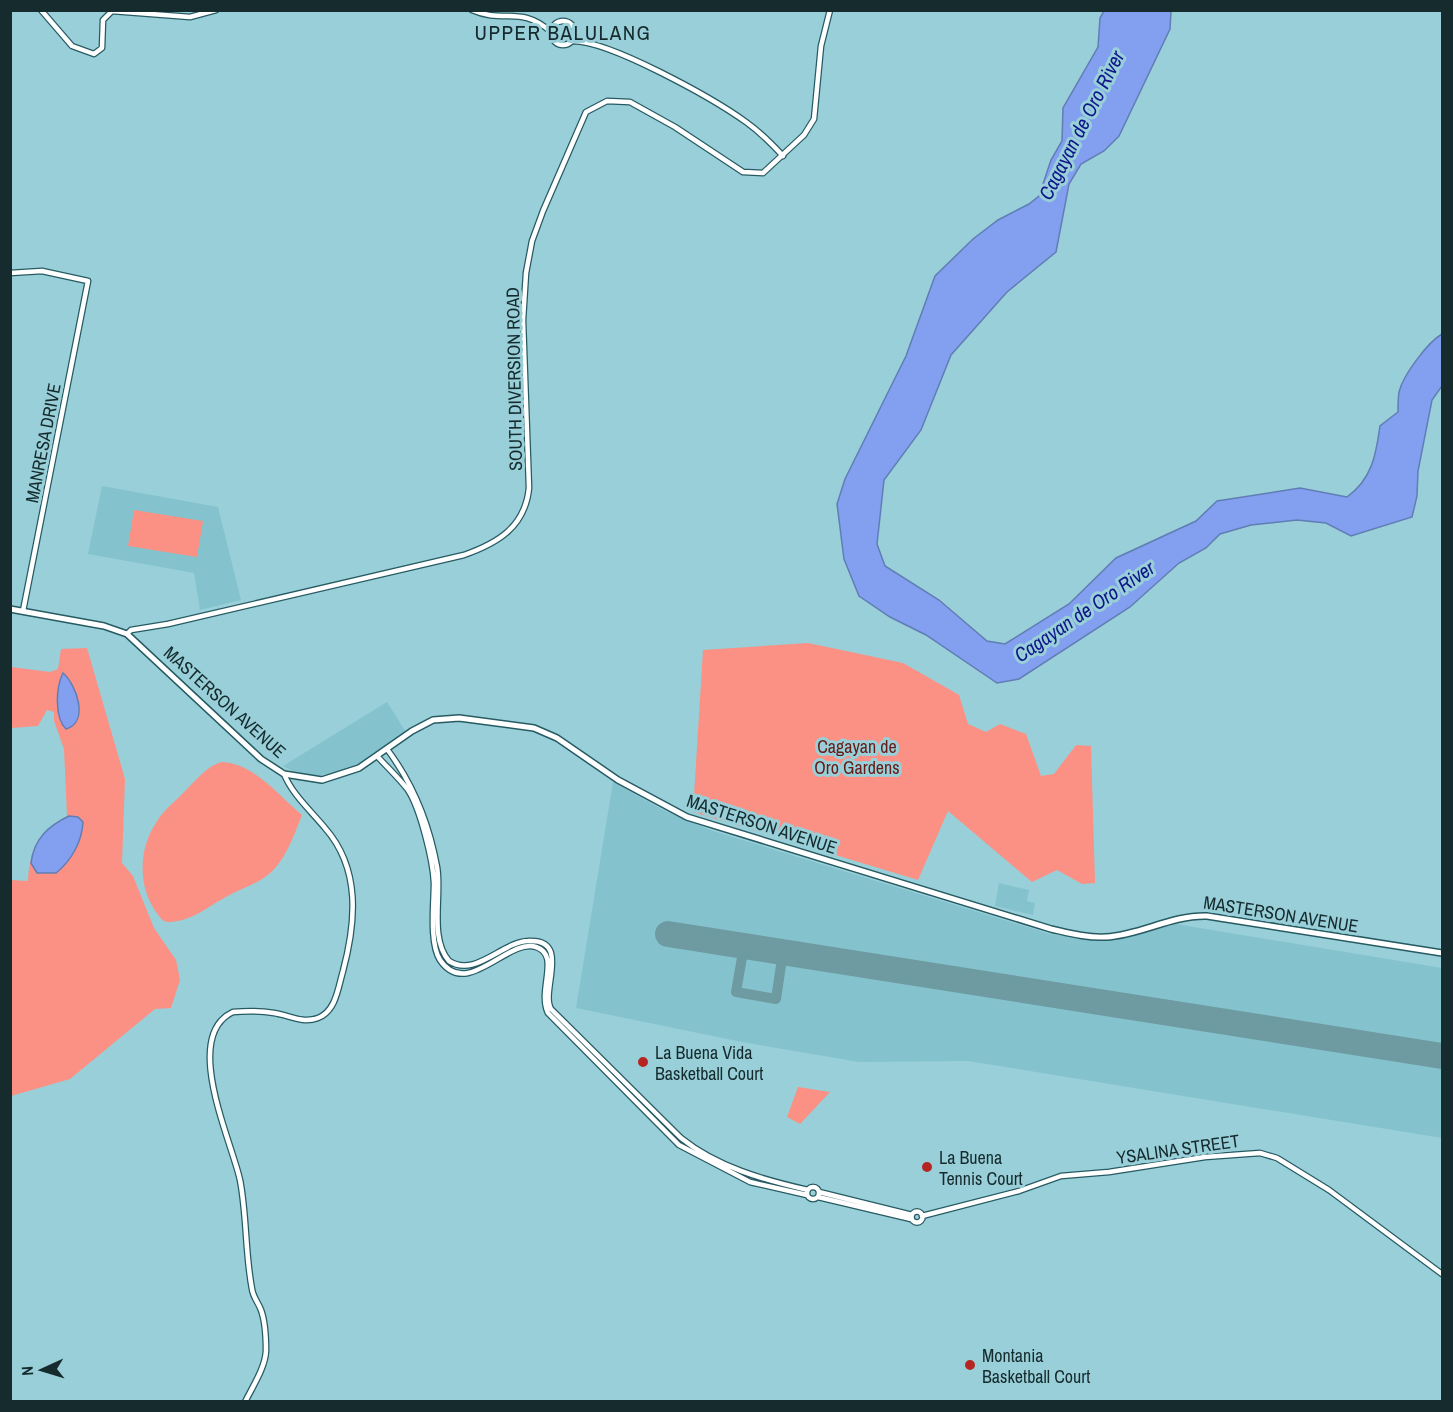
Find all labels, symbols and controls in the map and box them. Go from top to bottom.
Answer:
district label: UPPER BALULANG [475,18,652,47]
water label: Cagayan de Oro River [1032,45,1131,204]
street label: SOUTH DIVERSION ROAD [500,287,528,471]
street label: MANRESA DRIVE [19,381,67,505]
water label: Cagayan de Oro River [1008,554,1160,668]
street label: MASTERSON AVENUE [159,640,291,764]
park label: Cagayan de Oro Gardens [814,734,900,780]
street label: MASTERSON AVENUE [684,788,840,860]
street label: MASTERSON AVENUE [1202,889,1360,939]
place label: La Buena Vida Basketball Court [655,1040,763,1086]
marker: La Buena Vida Basketball Court [636,1055,650,1069]
street label: YSALINA STREET [1115,1128,1241,1170]
place label: La Buena Tennis Court [939,1145,1023,1191]
marker: La Buena Tennis Court [920,1160,934,1174]
north arrow [12,1340,72,1400]
place label: Montania Basketball Court [982,1343,1090,1389]
marker: Montania Basketball Court [963,1358,977,1372]
text: N [16,1366,38,1377]

